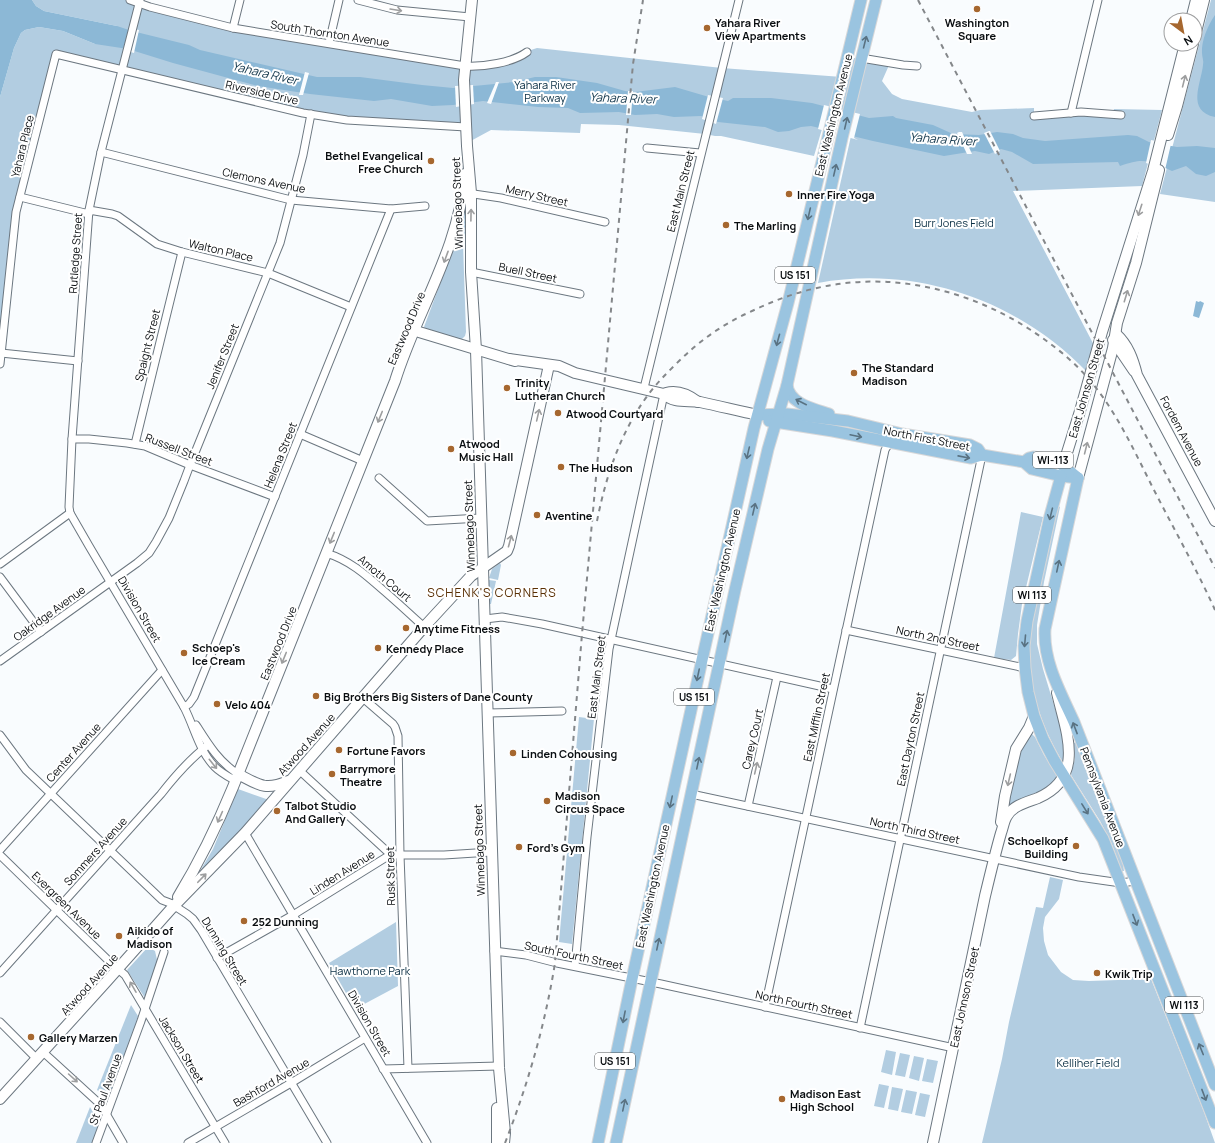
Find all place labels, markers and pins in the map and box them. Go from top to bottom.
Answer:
marker: Washington Square [972,4,982,14]
place label: Yahara River View Apartments [715,15,806,43]
place label: Washington Square [945,15,1009,43]
marker: Yahara River View Apartments [702,23,712,33]
place label: Bethel Evangelical Free Church [325,148,423,176]
marker: Bethel Evangelical Free Church [426,156,436,166]
place label: Inner Fire Yoga [797,187,875,202]
marker: Inner Fire Yoga [784,189,794,199]
place label: The Marling [734,218,796,233]
marker: The Marling [721,220,731,230]
place label: The Standard Madison [862,360,934,388]
marker: The Standard Madison [849,368,859,378]
place label: Trinity Lutheran Church [515,375,605,403]
marker: Trinity Lutheran Church [502,383,512,393]
place label: Atwood Courtyard [566,406,663,421]
marker: Atwood Courtyard [553,408,563,418]
place label: Atwood Music Hall [459,436,513,464]
marker: Atwood Music Hall [446,444,456,454]
place label: The Hudson [569,460,633,475]
marker: The Hudson [556,462,566,472]
place label: Aventine [545,508,593,523]
marker: Aventine [532,510,542,520]
place label: Anytime Fitness [414,621,500,636]
marker: Anytime Fitness [401,623,411,633]
place label: Schoep's Ice Cream [192,640,245,668]
place label: Kennedy Place [386,641,464,656]
marker: Kennedy Place [373,643,383,653]
marker: Schoep's Ice Cream [179,648,189,658]
place label: Big Brothers Big Sisters of Dane County [324,689,533,704]
marker: Big Brothers Big Sisters of Dane County [311,691,321,701]
place label: Velo 404 [225,697,271,712]
marker: Velo 404 [212,699,222,709]
place label: Fortune Favors [347,743,426,758]
marker: Fortune Favors [334,745,344,755]
place label: Linden Cohousing [521,746,617,761]
marker: Linden Cohousing [508,748,518,758]
place label: Barrymore Theatre [340,761,396,789]
marker: Barrymore Theatre [327,769,337,779]
place label: Madison Circus Space [555,788,625,816]
marker: Madison Circus Space [542,796,552,806]
place label: Talbot Studio And Gallery [285,798,357,826]
marker: Talbot Studio And Gallery [272,806,282,816]
place label: Schoelkopf Building [1008,833,1069,861]
place label: Ford's Gym [527,840,585,855]
marker: Schoelkopf Building [1071,841,1081,851]
marker: Ford's Gym [514,842,524,852]
place label: 252 Dunning [252,914,319,929]
marker: 252 Dunning [239,916,249,926]
place label: Aikido of Madison [127,923,174,951]
marker: Aikido of Madison [114,931,124,941]
place label: Kwik Trip [1105,966,1153,981]
marker: Kwik Trip [1092,968,1102,978]
place label: Gallery Marzen [39,1030,118,1045]
marker: Gallery Marzen [26,1032,36,1042]
place label: Madison East High School [790,1086,861,1114]
marker: Madison East High School [777,1094,787,1104]

